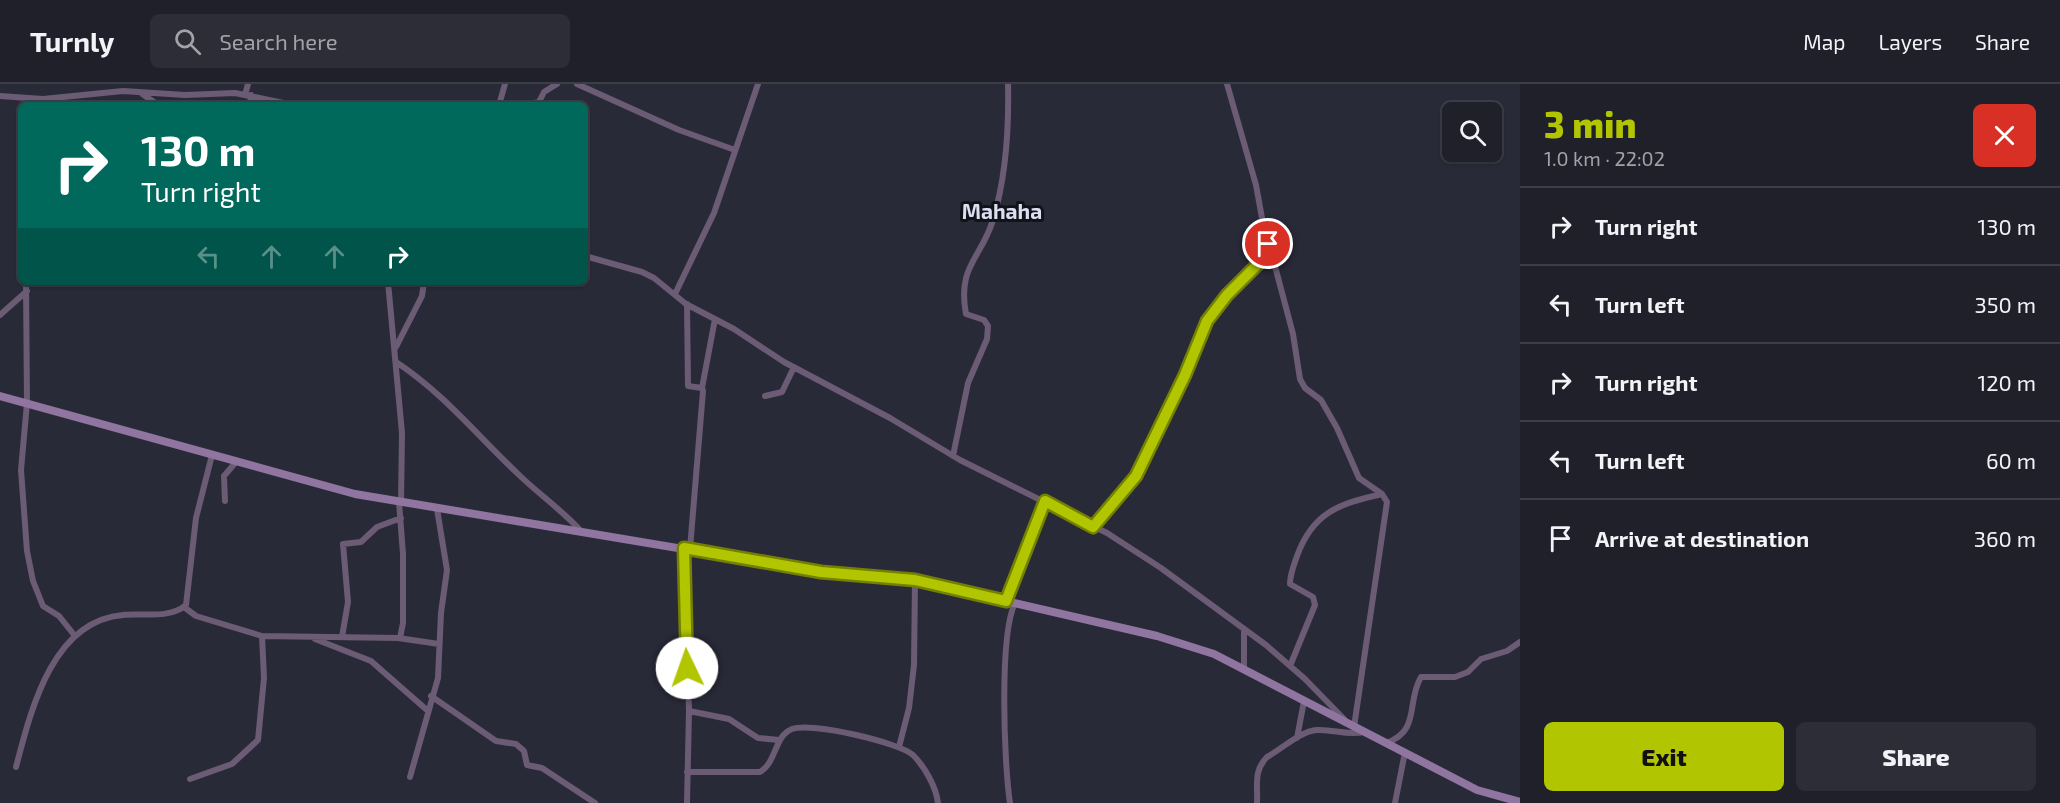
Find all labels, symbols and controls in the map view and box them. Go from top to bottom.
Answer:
search box [150,14,570,68]
text: Turnly [30,24,114,58]
icon: search [171,25,204,58]
text: Search here [219,28,338,54]
text: Map [1803,29,1845,54]
text: Layers [1878,29,1942,54]
text: Share [1975,29,2030,54]
map controls [1442,102,1502,162]
button: search [1442,102,1502,162]
text: 3 min [1544,102,1637,145]
button: close [1973,104,2036,167]
text: 130 m [141,124,256,174]
icon: right [42,126,120,204]
text: 1.0 km · 22:02 [1544,146,1665,170]
text: Turn right [141,175,261,207]
district label: Mahaha [962,198,1042,223]
icon: right [1544,210,1577,243]
text: Turn right [1595,213,1697,239]
text: 130 m [1978,213,2036,239]
pin [1242,218,1293,269]
icon: arrive [1251,227,1284,260]
icon: left [192,240,225,273]
icon: ahead [255,240,288,273]
icon: ahead [318,240,351,273]
icon: right [381,240,414,273]
icon: left [1544,288,1577,321]
text: Turn left [1595,291,1684,317]
text: 350 m [1975,291,2036,317]
icon: right [1544,366,1577,399]
text: Turn right [1595,369,1697,395]
text: 120 m [1977,369,2036,395]
icon: left [1544,444,1577,477]
text: Turn left [1595,447,1684,473]
text: 60 m [1986,447,2036,473]
icon: arrive [1544,522,1577,555]
text: Arrive at destination [1595,525,1809,551]
text: 360 m [1974,525,2036,551]
position arrow [655,636,719,700]
button: Exit [1544,722,1784,791]
button: Share [1796,722,2036,791]

